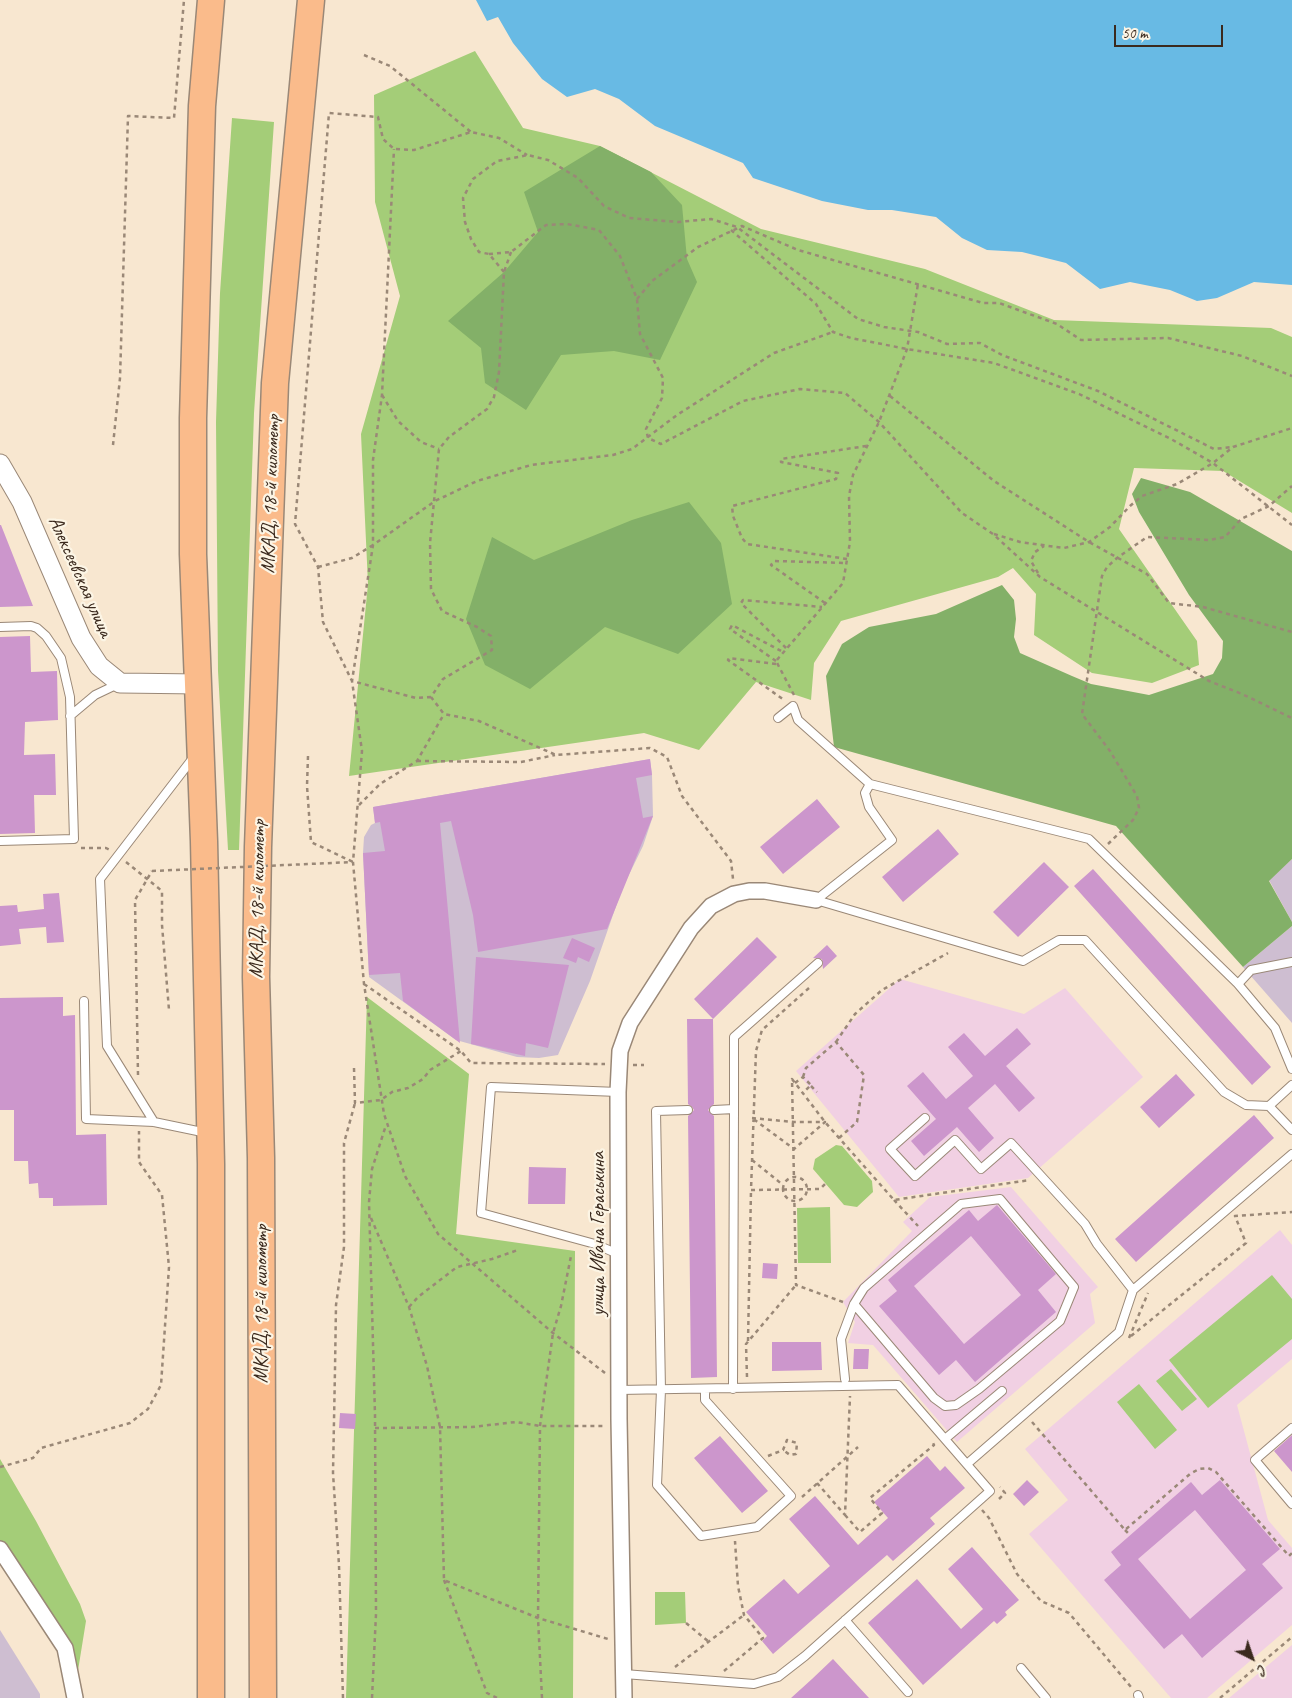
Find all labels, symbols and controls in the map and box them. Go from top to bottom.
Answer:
scale bar [1117,15,1226,47]
text: 50 m [1122,24,1148,43]
street label: МКАД, 18-й километр [256,414,286,574]
street label: Алексеевская улица [43,513,117,641]
street label: МКАД, 18-й километр [245,819,271,979]
street label: улица Ивана Гераськина [587,1152,611,1316]
street label: МКАД, 18-й километр [250,1225,274,1383]
north arrow [1227,1633,1277,1683]
text: С [1254,1661,1270,1678]

